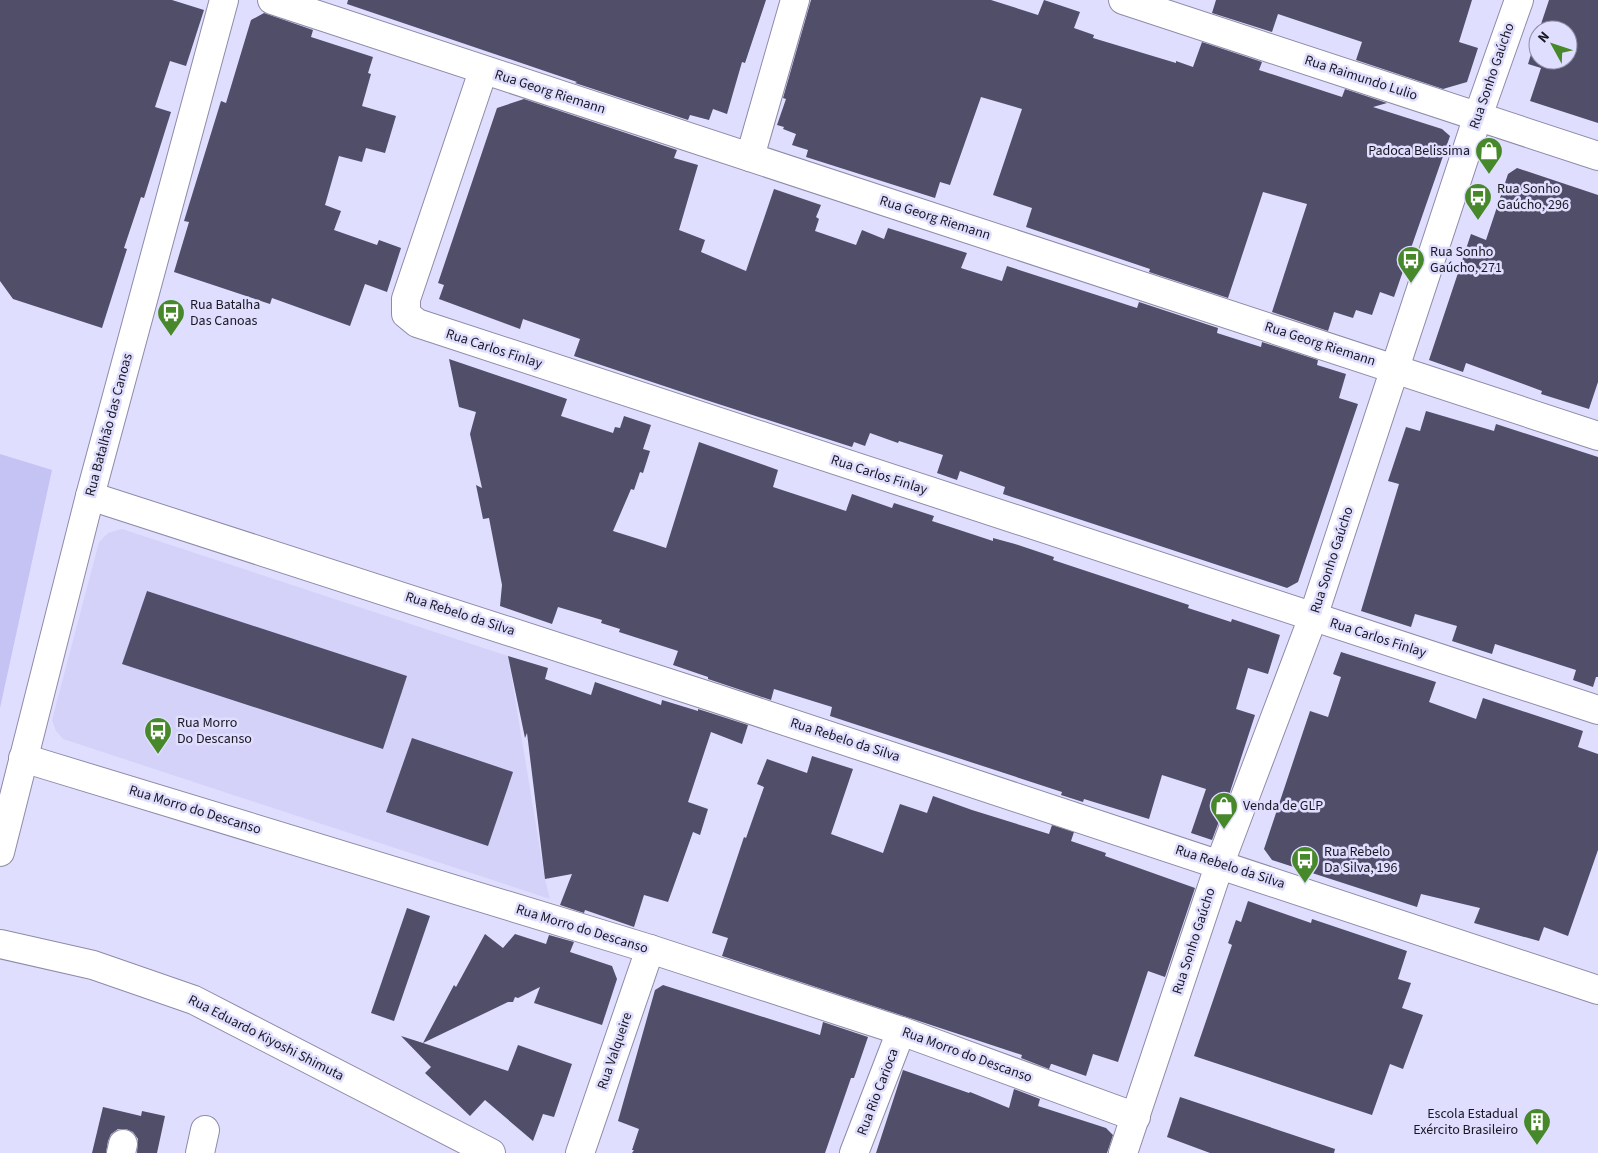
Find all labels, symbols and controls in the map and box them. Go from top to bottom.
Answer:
street label: Rua Sonho Gaúcho [1464,20,1520,132]
north arrow [1528,20,1578,70]
text: N [1533,27,1554,47]
street label: Rua Raimundo Lulio [1302,50,1420,106]
street label: Rua Georg Riemann [492,65,608,119]
shop icon: Padoca Belissima [1474,136,1504,175]
place label: Padoca Belissima [1368,141,1470,161]
place label: Rua Sonho Gaúcho, 296 [1497,179,1569,215]
bus stop icon: Rua Sonho Gaúcho, 296 [1463,182,1493,221]
street label: Rua Georg Riemann [877,191,993,245]
place label: Rua Sonho Gaúcho, 271 [1430,242,1502,278]
bus stop icon: Rua Sonho Gaúcho, 271 [1396,245,1426,284]
place label: Rua Batalha Das Canoas [190,295,260,331]
bus stop icon: Rua Batalha Das Canoas [156,298,186,337]
street label: Rua Georg Riemann [1262,317,1378,371]
street label: Rua Carlos Finlay [443,324,545,374]
street label: Rua Batalhão das Canoas [80,351,138,499]
street label: Rua Carlos Finlay [828,450,930,500]
street label: Rua Sonho Gaúcho [1305,504,1359,616]
street label: Rua Rebelo da Silva [403,587,517,641]
street label: Rua Carlos Finlay [1327,613,1429,663]
place label: Rua Morro Do Descanso [177,713,252,749]
street label: Rua Rebelo da Silva [788,713,902,767]
bus stop icon: Rua Morro Do Descanso [143,716,173,755]
street label: Rua Morro do Descanso [126,780,264,840]
shop icon: Venda de GLP [1209,791,1239,830]
place label: Venda de GLP [1243,796,1323,816]
street label: Rua Rebelo da Silva [1173,840,1287,894]
place label: Rua Rebelo Da Silva, 196 [1324,842,1397,878]
bus stop icon: Rua Rebelo Da Silva, 196 [1290,845,1320,884]
street label: Rua Sonho Gaúcho [1167,885,1221,997]
street label: Rua Morro do Descanso [513,899,651,959]
street label: Rua Eduardo Kiyoshi Shimuta [185,990,347,1086]
street label: Rua Valqueire [592,1010,638,1092]
street label: Rua Morro do Descanso [899,1022,1035,1088]
street label: Rua Rio Carioca [852,1046,904,1138]
place label: Escola Estadual Exército Brasileiro [1413,1104,1518,1140]
building icon: Escola Estadual Exército Brasileiro [1522,1107,1552,1146]

